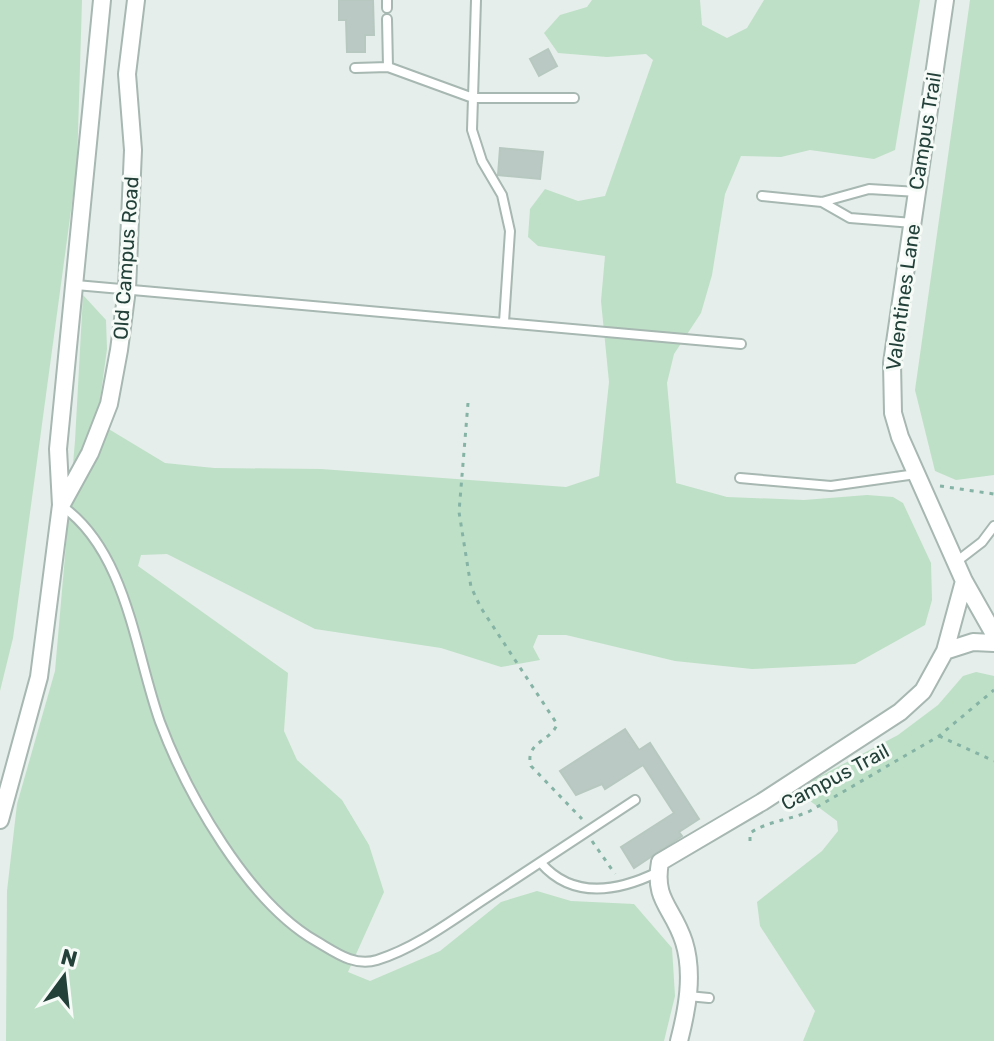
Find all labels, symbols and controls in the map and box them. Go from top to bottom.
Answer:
street label: Campus Trail [904,70,946,192]
street label: Old Campus Road [108,175,144,341]
street label: Valentines Lane [881,222,925,372]
street label: Campus Trail [777,739,893,815]
north arrow [24,937,104,1017]
text: N [58,943,80,973]

